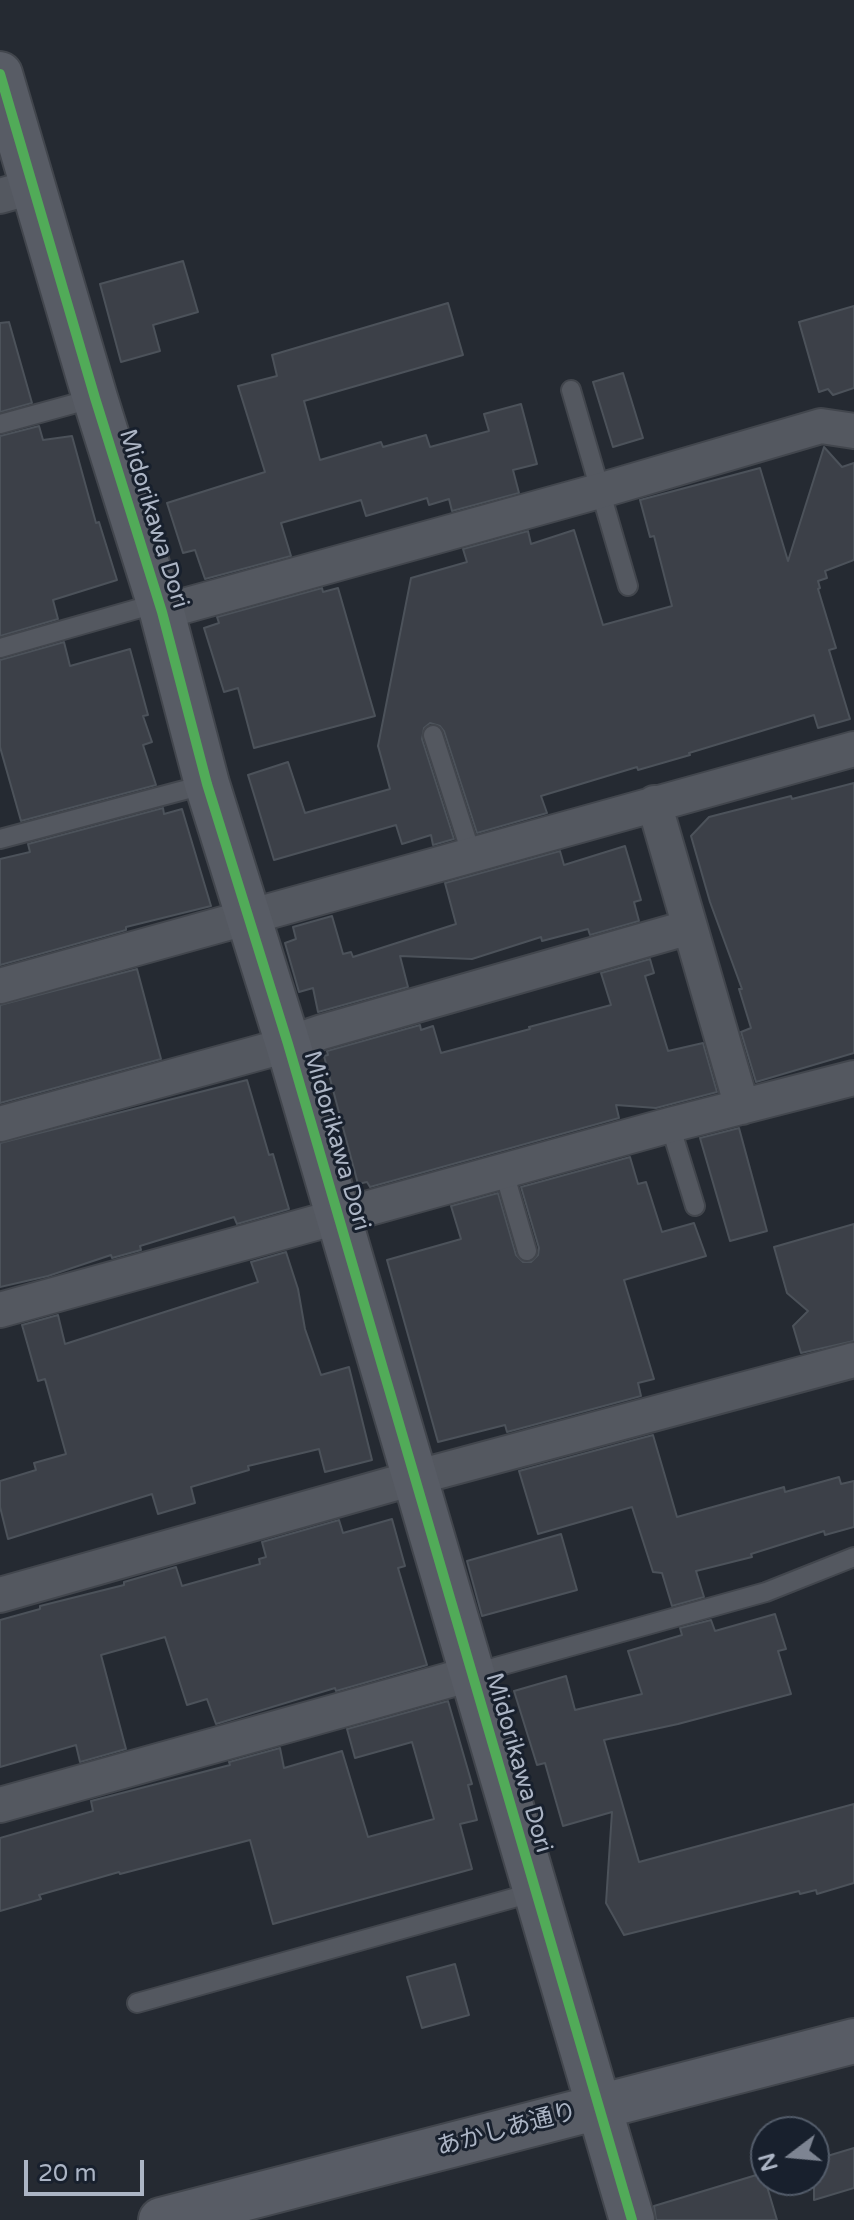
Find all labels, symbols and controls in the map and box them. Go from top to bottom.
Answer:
street label: Midorikawa Dori [112,426,194,612]
street label: Midorikawa Dori [297,1048,375,1234]
street label: Midorikawa Dori [479,1670,557,1856]
street label: あかしあ通り [434,2097,580,2163]
north arrow [750,2116,830,2196]
scale bar [28,2144,148,2194]
text: N [754,2150,784,2174]
text: 20 m [38,2159,96,2188]

